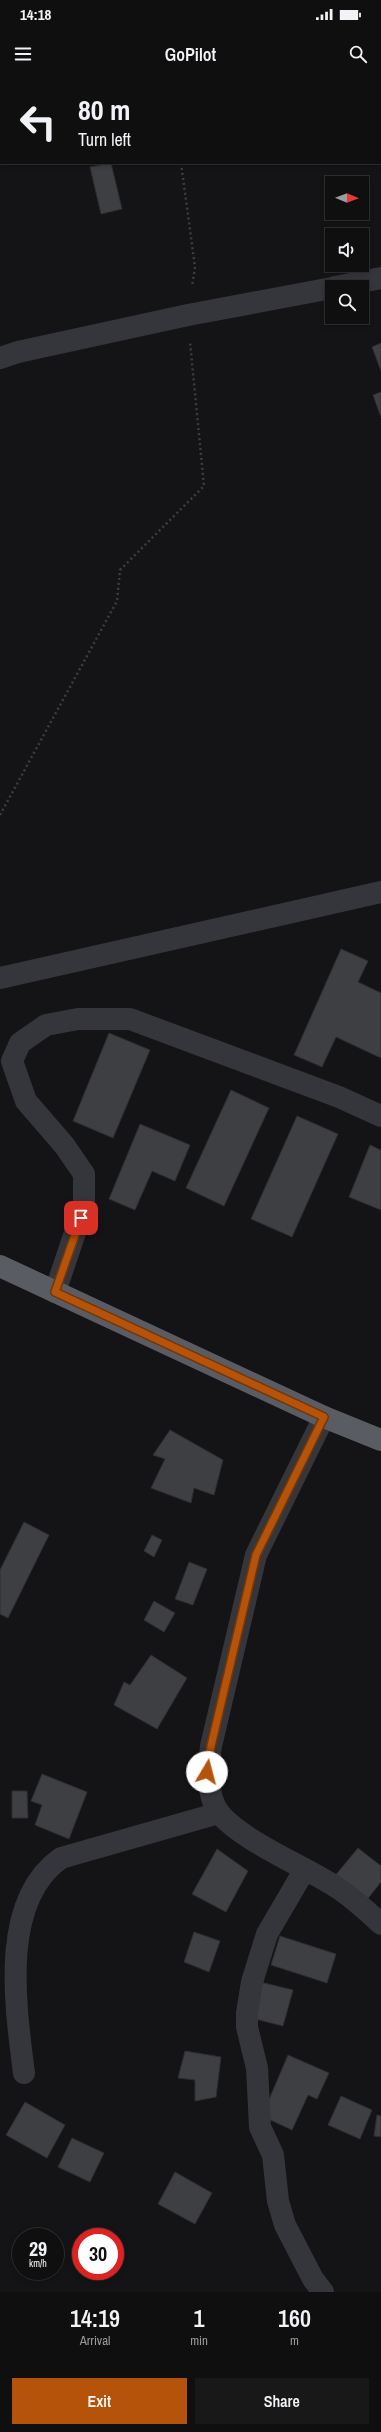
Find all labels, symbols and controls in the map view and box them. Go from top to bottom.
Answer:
text: 14:18 [20,4,51,25]
text: GoPilot [165,42,216,67]
icon: menu [12,43,34,65]
icon: search [347,43,369,65]
text: 80 m [78,91,130,129]
icon: left [12,96,64,148]
text: Turn left [78,127,131,152]
north arrow [325,176,369,220]
map controls [325,176,369,324]
button: sound [325,228,369,272]
button: search [325,280,369,324]
pin [64,1201,98,1235]
icon: arrive [70,1207,92,1229]
position arrow [186,1751,228,1793]
speed limit sign: 30 [72,2228,124,2280]
text: 29 [29,2235,47,2262]
text: km/h [29,2257,47,2270]
text: 14:19 [70,2302,120,2334]
text: 1 [194,2302,205,2334]
text: 160 [278,2302,311,2334]
text: Arrival [80,2332,110,2349]
text: min [190,2332,208,2349]
text: m [290,2332,299,2349]
button: Exit [12,2378,187,2424]
button: Share [195,2378,369,2424]

